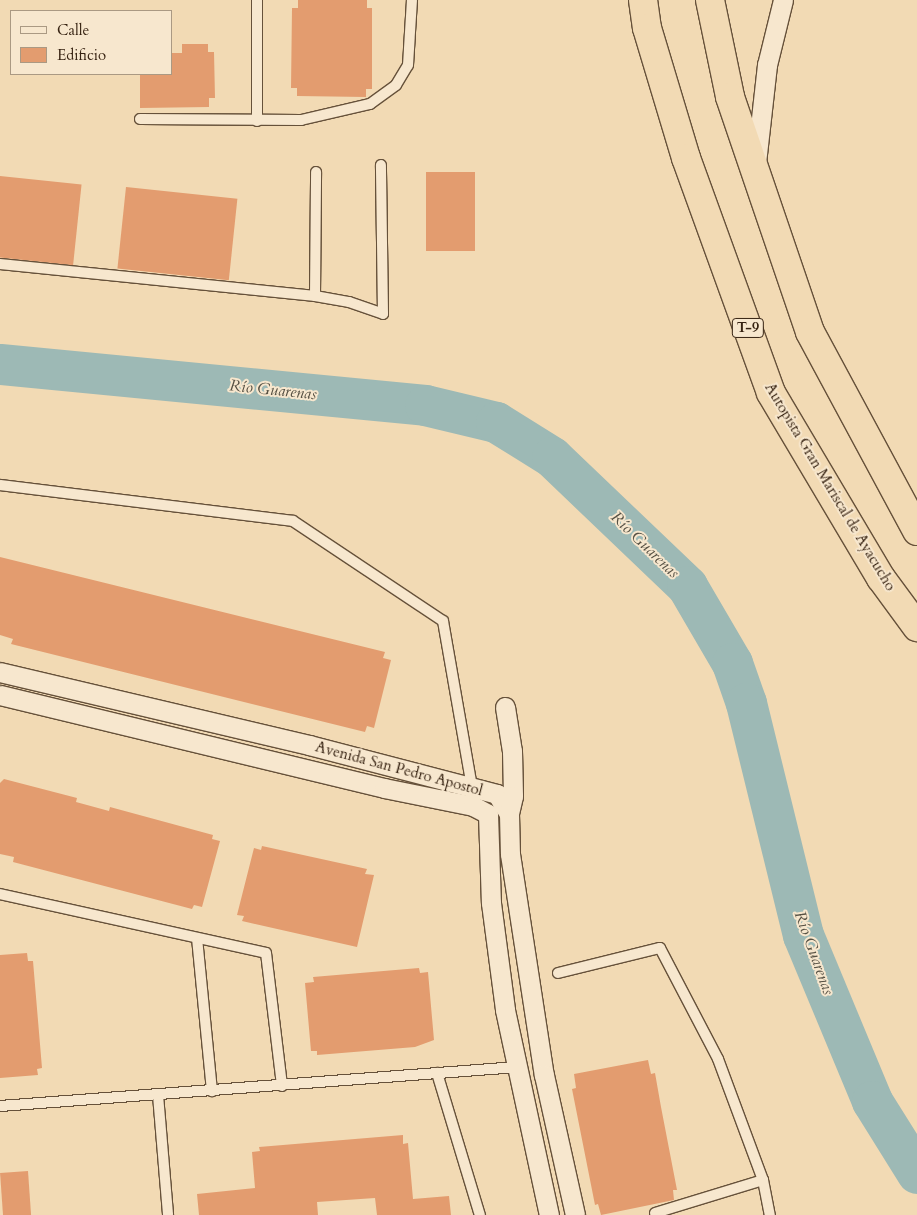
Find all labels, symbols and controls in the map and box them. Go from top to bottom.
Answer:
legend [10,10,172,75]
text: Calle [57,20,89,40]
text: Edificio [57,45,106,65]
road number: T-9 [732,316,764,339]
water label: Río Guarenas [228,376,318,404]
street label: Autopista Gran Mariscal de Ayacucho [761,380,899,594]
water label: Río Guarenas [607,508,683,582]
street label: Avenida San Pedro Apostol [313,738,485,800]
water label: Río Guarenas [790,909,838,997]

